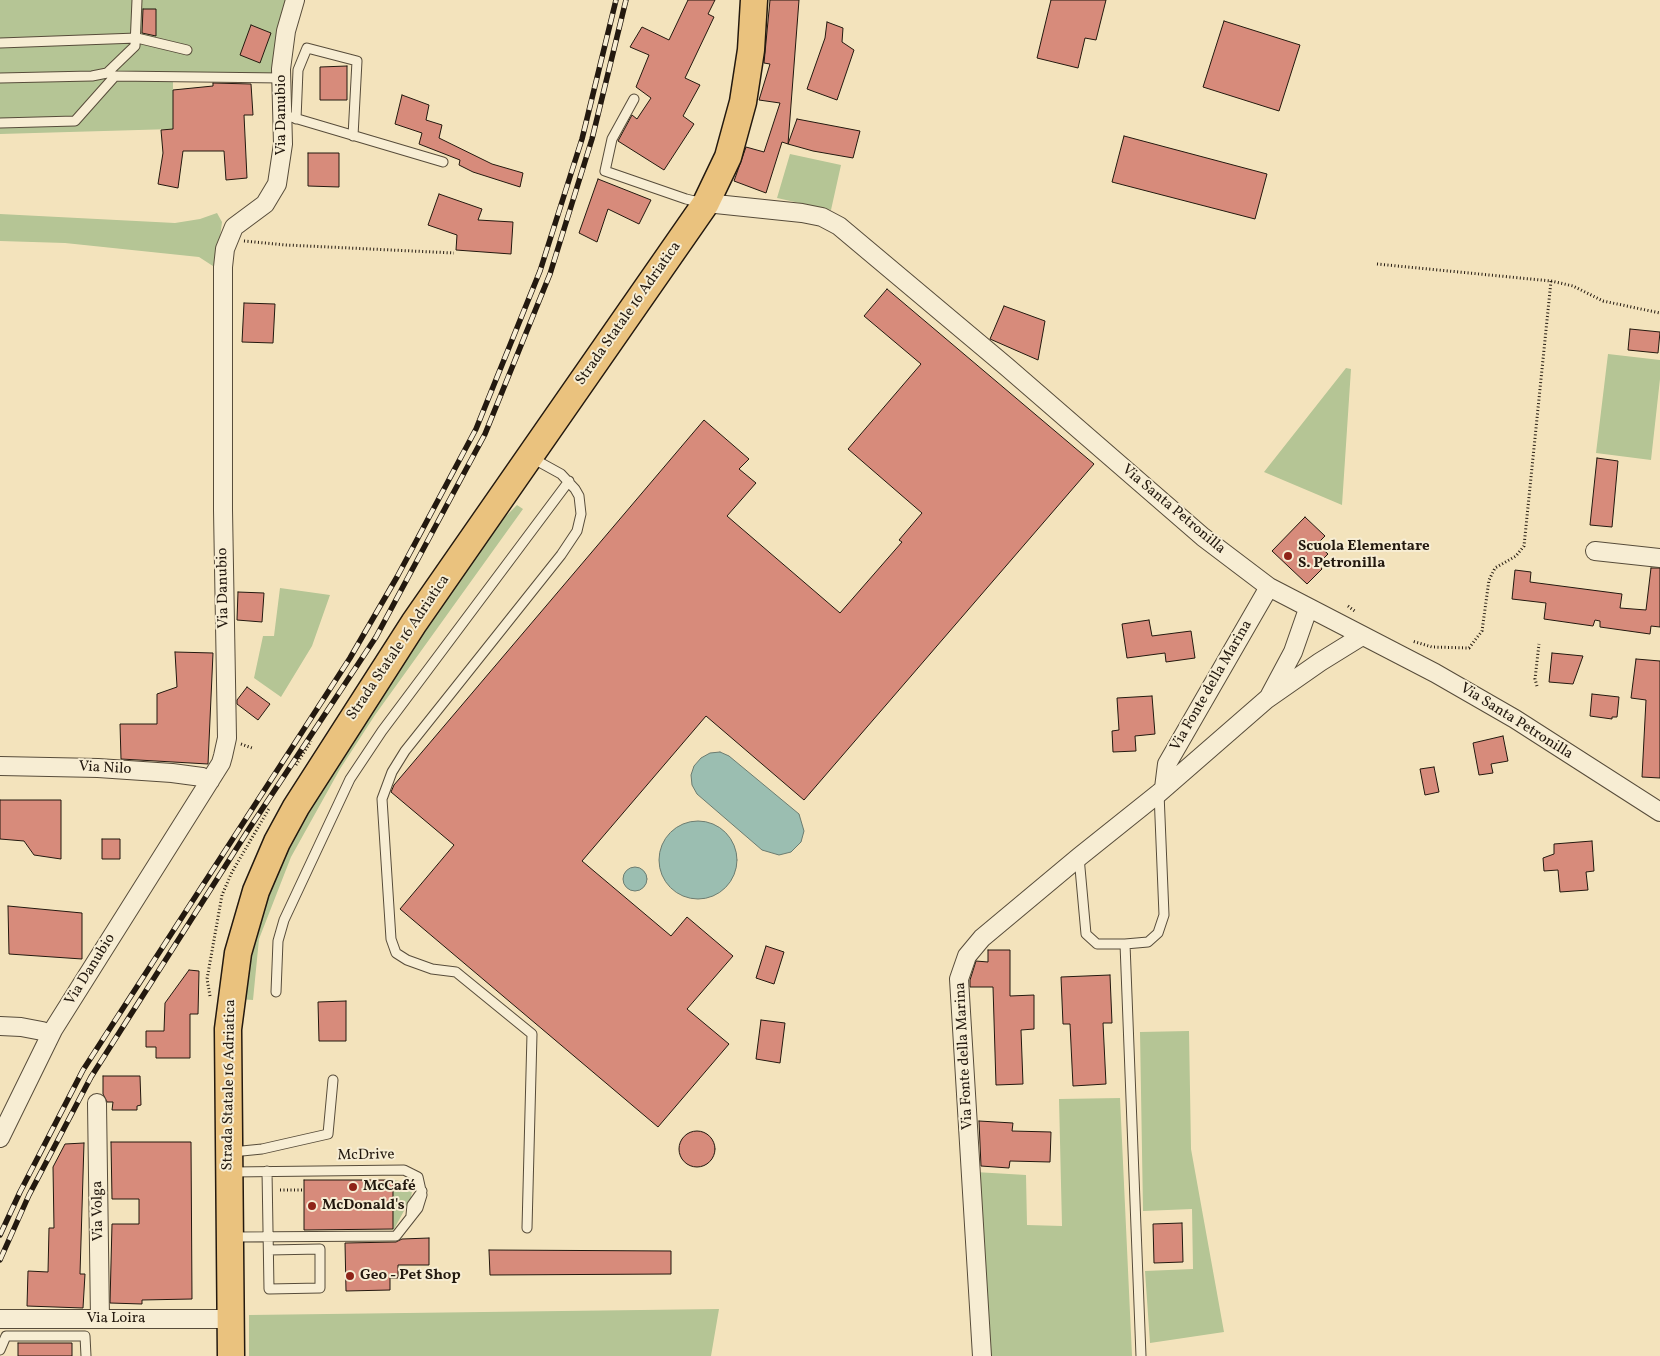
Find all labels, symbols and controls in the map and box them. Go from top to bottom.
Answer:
street label: Via Danubio [273,74,291,156]
street label: Strada Statale 16 Adriatica [572,239,686,389]
street label: Via Santa Petronilla [1117,461,1229,559]
place label: Scuola Elementare S. Petronilla [1298,538,1430,573]
street label: Via Danubio [214,547,234,629]
marker: Scuola Elementare S. Petronilla [1282,550,1294,562]
street label: Strada Statale 16 Adriatica [344,572,454,724]
street label: Via Fonte della Marina [1167,617,1257,755]
street label: Via Santa Petronilla [1456,680,1576,764]
street label: Via Nilo [78,759,132,779]
street label: Via Danubio [62,931,120,1009]
street label: Via Fonte della Marina [952,982,978,1130]
street label: Strada Statale 16 Adriatica [220,999,240,1171]
street label: McDrive [337,1147,395,1165]
place label: McCafé [363,1178,416,1196]
street label: Via Volga [89,1180,109,1242]
marker: McCafé [347,1181,359,1193]
place label: McDonald's [322,1197,405,1215]
marker: McDonald's [306,1200,318,1212]
place label: Geo - Pet Shop [360,1267,461,1285]
marker: Geo - Pet Shop [344,1270,356,1282]
street label: Via Loira [86,1310,146,1328]

